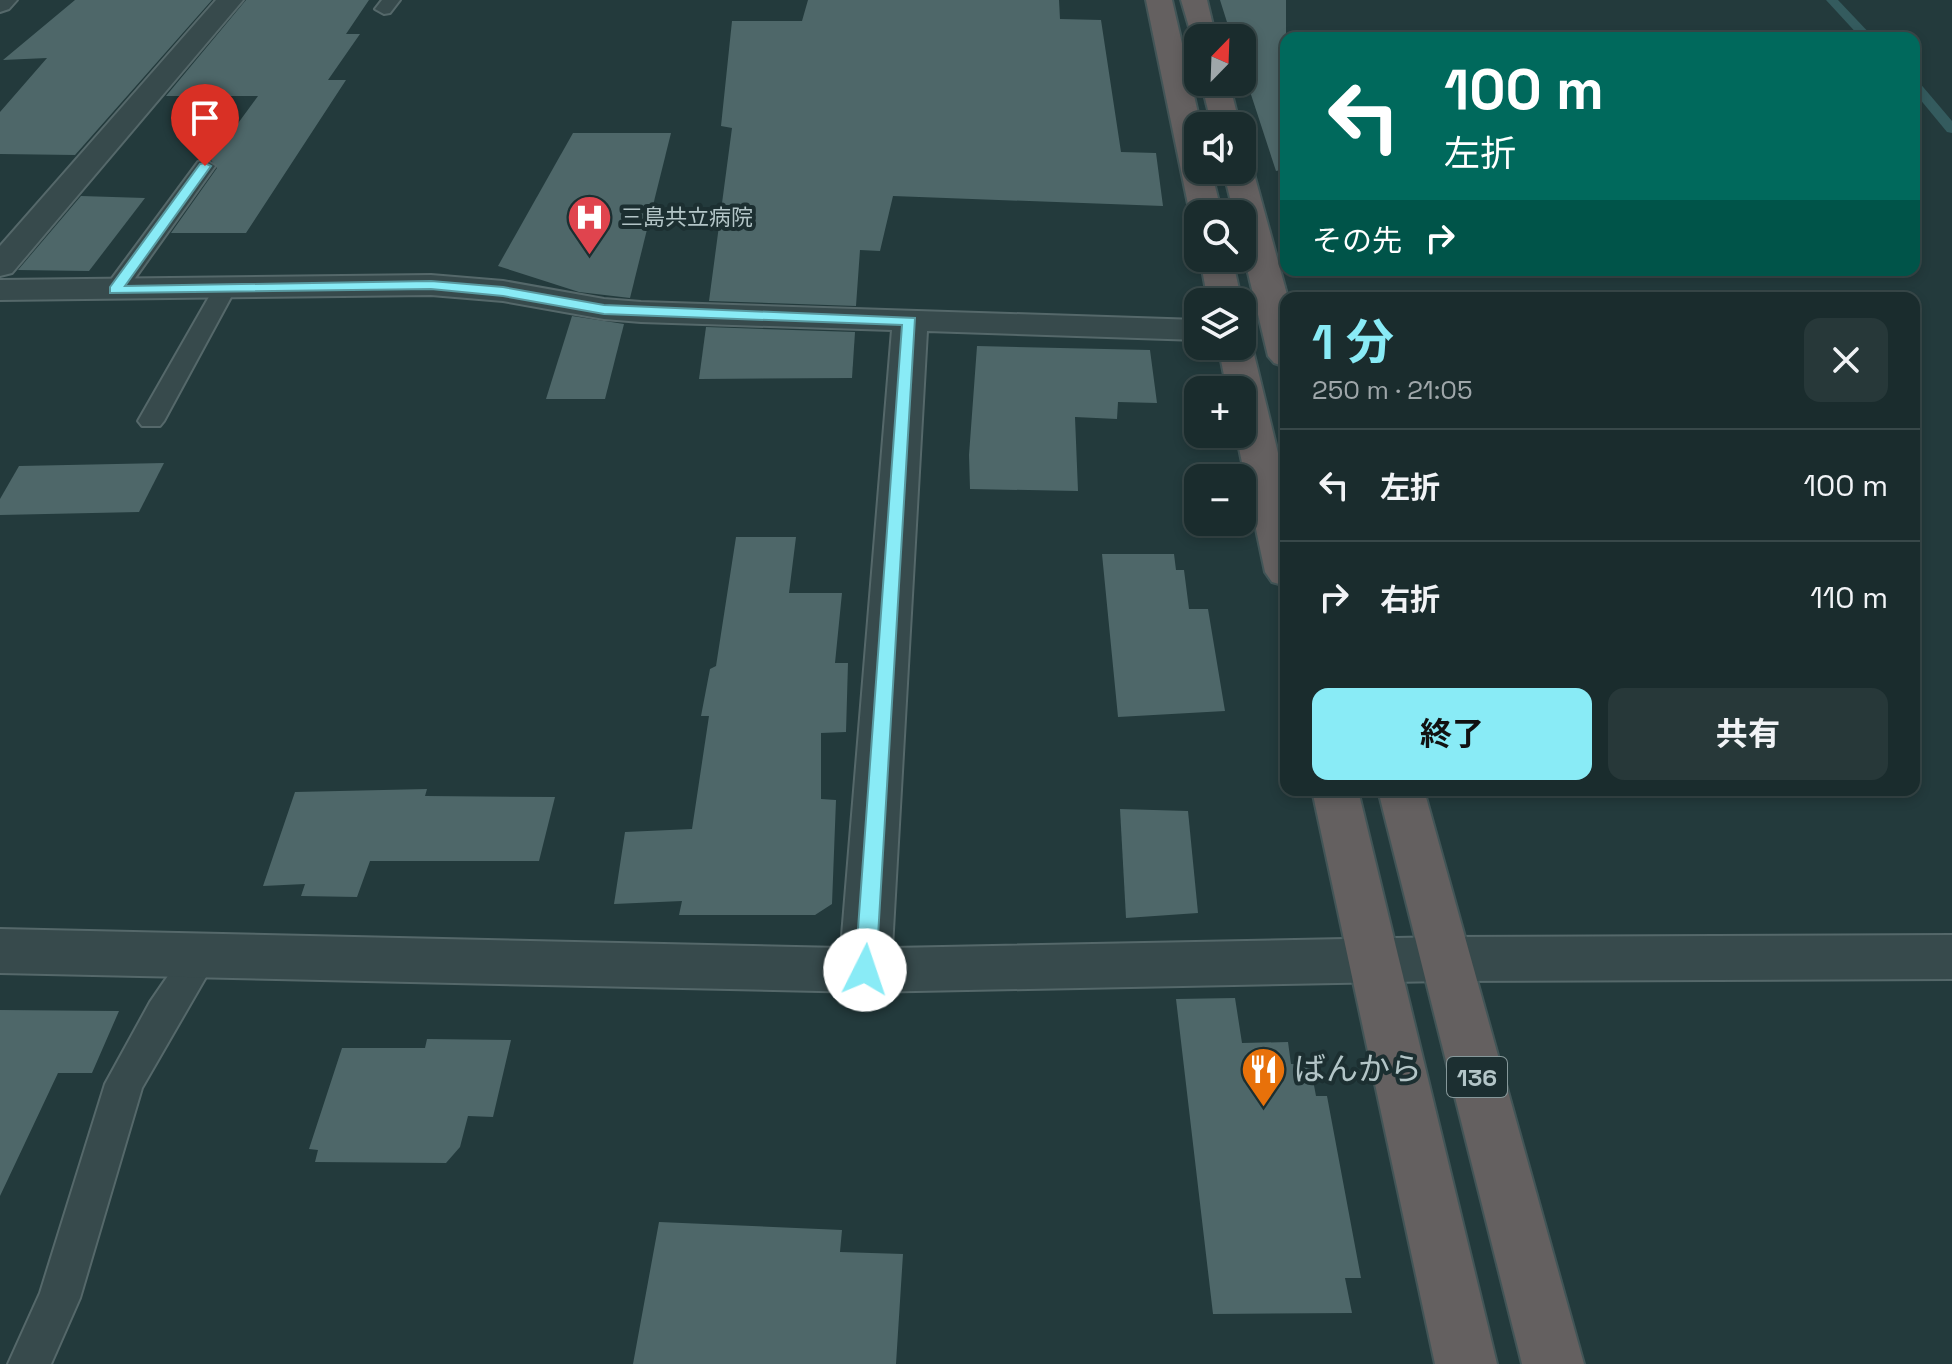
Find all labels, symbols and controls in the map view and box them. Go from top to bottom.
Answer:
north arrow [1184,24,1256,96]
map controls [1184,24,1256,536]
text: 100 m [1444,54,1604,125]
icon: left [1312,64,1416,168]
pin [171,84,239,166]
icon: arrive [183,96,227,140]
button: sound [1184,112,1256,184]
text: 左折 [1444,131,1516,177]
hospital icon: 三島共立病院 [566,193,614,256]
button: search [1184,200,1256,272]
place label: 三島共立病院 [621,203,753,231]
icon: right [1418,216,1462,260]
text: その先 [1312,221,1402,260]
button: layers [1184,288,1256,360]
text: 1 分 [1312,312,1394,373]
button: close [1804,318,1888,402]
text: 250 m · 21:05 [1312,373,1473,407]
button: + [1184,376,1256,448]
icon: left [1312,463,1356,507]
button: − [1184,464,1256,536]
text: 100 m [1803,466,1888,505]
text: 左折 [1380,468,1440,507]
icon: right [1312,575,1356,619]
text: 110 m [1810,578,1888,617]
text: 右折 [1380,580,1440,619]
button: 終了 [1312,688,1592,780]
button: 共有 [1608,688,1888,780]
position arrow [823,928,907,1012]
restaurant icon: ばんから [1239,1045,1287,1108]
place label: ばんから [1294,1049,1422,1089]
road number: 136 [1447,1057,1507,1097]

